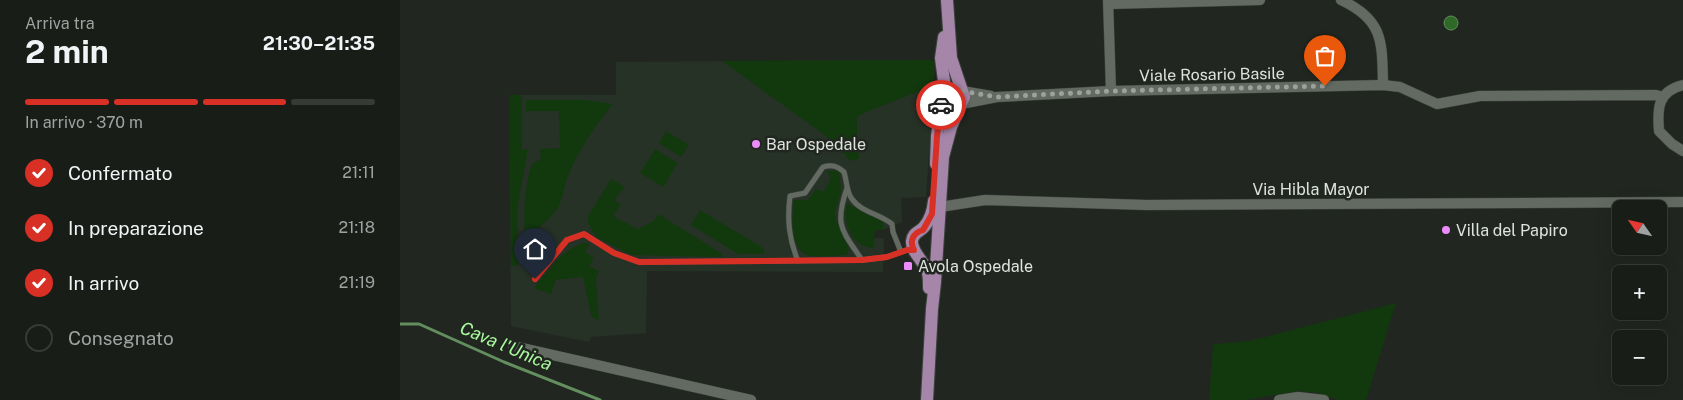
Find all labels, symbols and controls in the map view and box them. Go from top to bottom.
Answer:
text: Arriva tra [25,14,95,33]
text: 21:30–21:35 [263,32,375,54]
text: 2 min [25,33,109,70]
pin [1304,35,1346,86]
icon: bag [1311,42,1339,70]
street label: Viale Rosario Basile [1139,64,1285,85]
courier [916,80,966,130]
icon: car [927,91,955,119]
text: In arrivo · 370 m [25,113,143,132]
place label: Bar Ospedale [766,135,866,154]
marker: Bar Ospedale [750,138,762,150]
icon: check [25,159,53,187]
text: Confermato [68,162,172,184]
text: 21:11 [342,163,375,182]
street label: Via Hibla Mayor [1252,180,1370,199]
north arrow [1612,200,1668,255]
map controls [1612,200,1667,385]
icon: check [25,214,53,242]
text: In preparazione [68,217,204,239]
text: 21:18 [338,218,375,237]
place label: Villa del Papiro [1456,221,1568,240]
marker: Villa del Papiro [1440,224,1452,236]
pin [514,228,556,279]
icon: home [521,235,549,263]
place label: Avola Ospedale [918,257,1033,276]
marker: Avola Ospedale [902,260,914,272]
button: + [1612,265,1667,320]
icon: check [25,269,53,297]
text: In arrivo [68,272,139,294]
text: 21:19 [339,273,375,292]
water label: Cava l'Unica [457,317,555,374]
text: Consegnato [68,327,174,349]
button: − [1612,330,1667,385]

